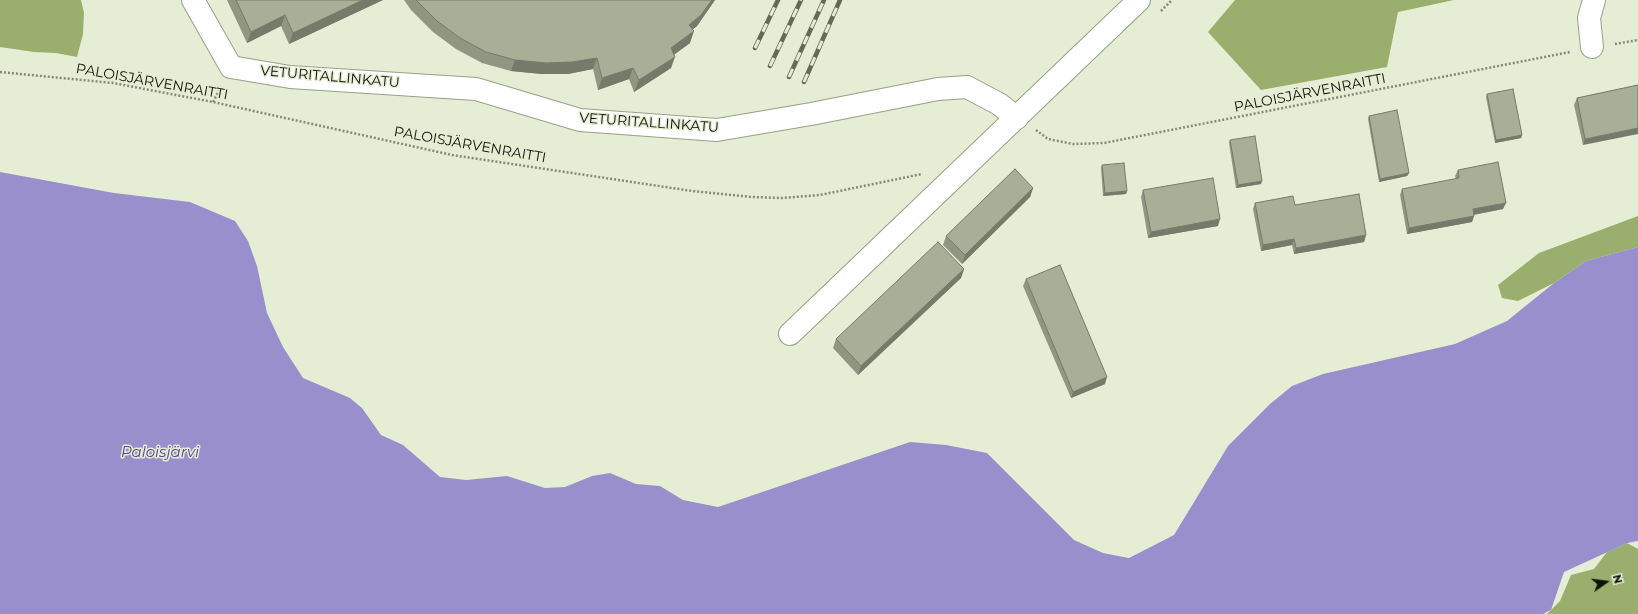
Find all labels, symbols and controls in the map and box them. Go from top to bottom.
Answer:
street label: PALOISJÄRVENRAITTI [75,60,229,104]
street label: VETURITALLINKATU [260,63,400,91]
street label: PALOISJÄRVENRAITTI [1233,70,1387,116]
street label: VETURITALLINKATU [579,110,719,136]
street label: PALOISJÄRVENRAITTI [393,123,547,167]
water label: Paloisjärvi [121,444,199,462]
north arrow [1586,562,1626,602]
text: N [1610,573,1626,585]

